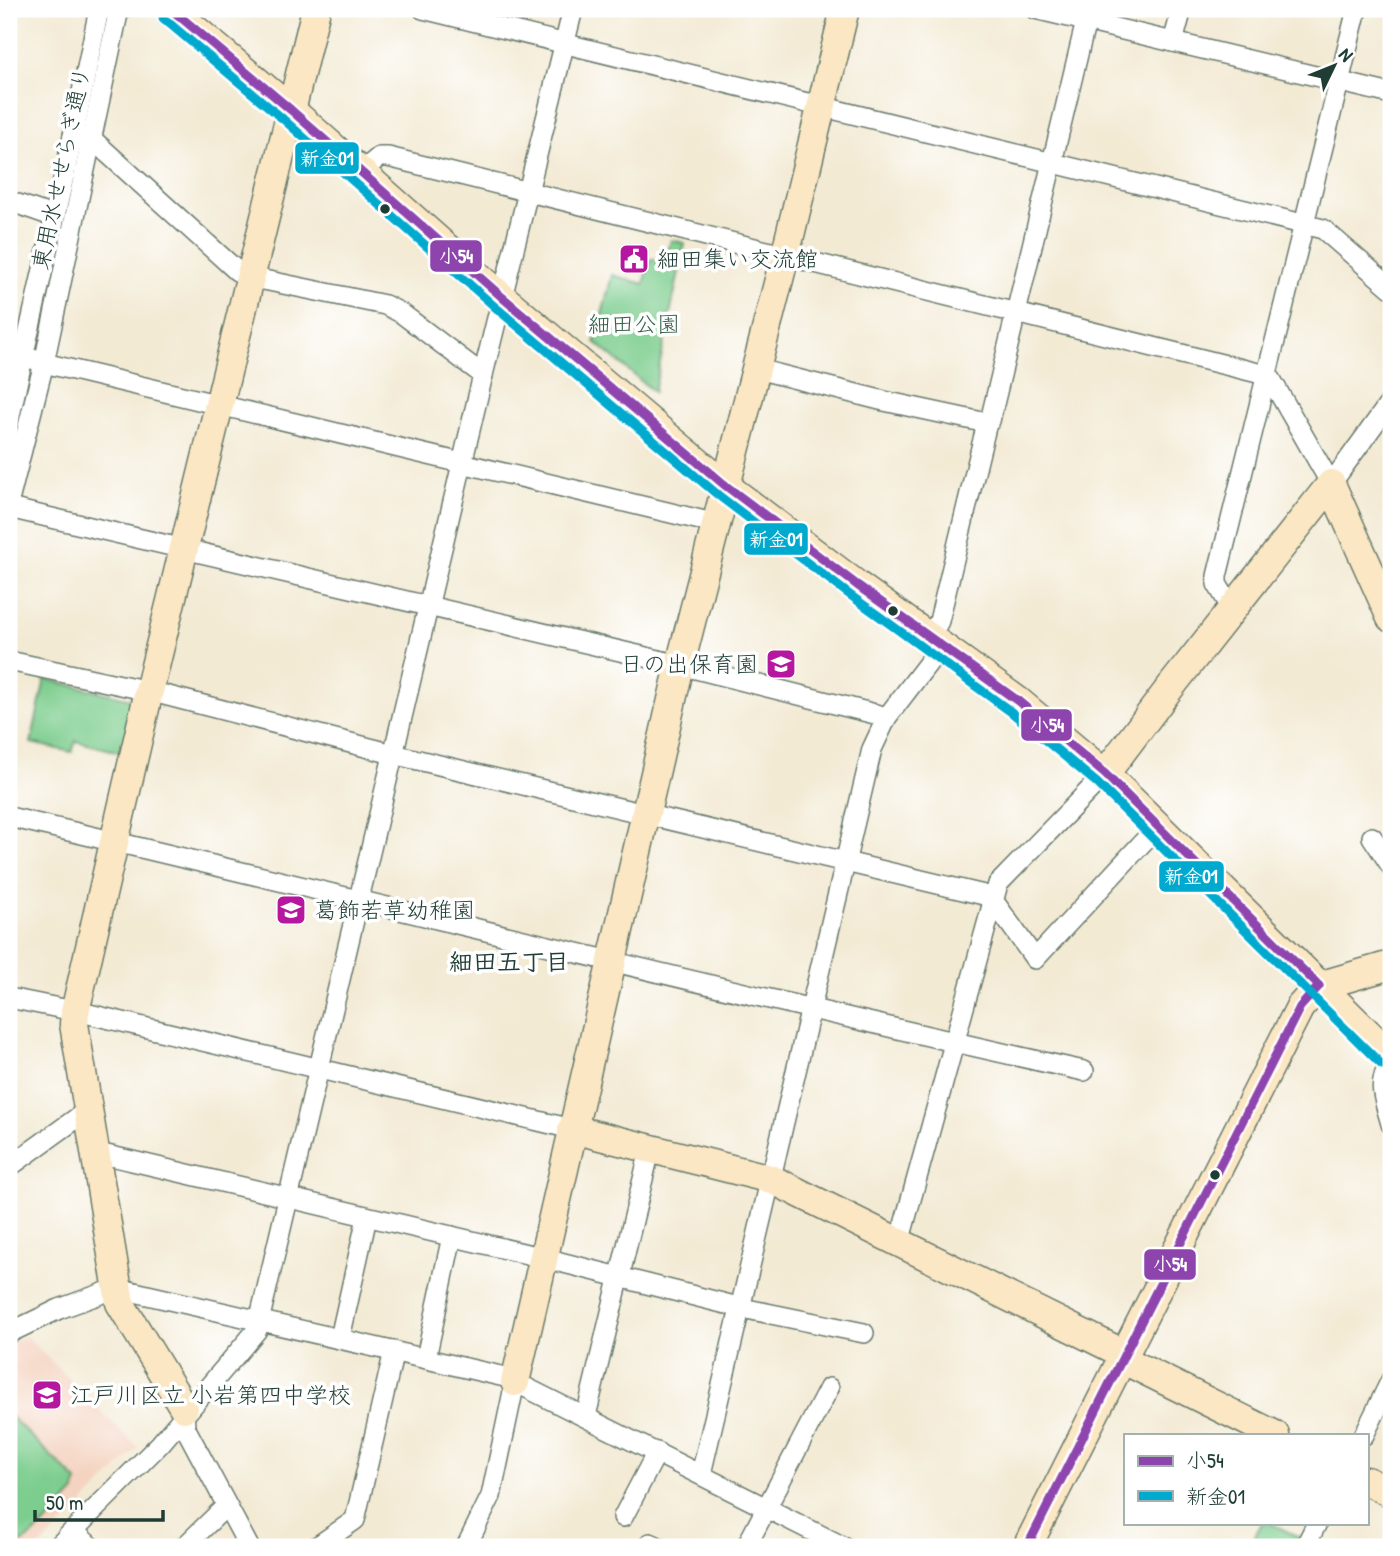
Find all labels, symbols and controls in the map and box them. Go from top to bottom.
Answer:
north arrow [1298,32,1368,102]
text: N [1333,42,1359,67]
street label: 東用水せせらぎ通り [24,63,97,272]
line badge: 新金01 [294,141,360,175]
text: 新金01 [300,145,354,171]
unlabelled marker [378,202,392,216]
line badge: 小54 [429,239,483,273]
public building icon: 細田集い交流館 [617,242,651,276]
text: 小54 [439,243,473,269]
place label: 細田集い交流館 [657,243,818,274]
park label: 細田公園 [588,308,680,339]
line badge: 新金01 [743,522,809,556]
text: 新金01 [749,526,803,552]
unlabelled marker [886,604,900,618]
school or university icon: 日の出保育園 [764,647,798,681]
place label: 日の出保育園 [620,648,758,679]
line badge: 小54 [1020,708,1073,742]
text: 小54 [1030,712,1064,738]
line badge: 新金01 [1158,860,1225,893]
text: 新金01 [1164,863,1218,889]
school or university icon: 葛飾若草幼稚園 [274,893,308,927]
place label: 葛飾若草幼稚園 [314,894,475,925]
district label: 細田五丁目 [449,945,569,977]
unlabelled marker [1208,1168,1222,1182]
line badge: 小54 [1143,1248,1197,1281]
text: 小54 [1153,1251,1187,1277]
school or university icon: 江戸川区立 小岩第四中学校 [30,1378,64,1412]
place label: 江戸川区立 小岩第四中学校 [70,1379,351,1410]
legend [1124,1434,1368,1524]
text: 小54 [1186,1446,1224,1475]
scale bar [35,1479,163,1523]
text: 新金01 [1186,1482,1245,1511]
text: 50 m [46,1488,83,1517]

